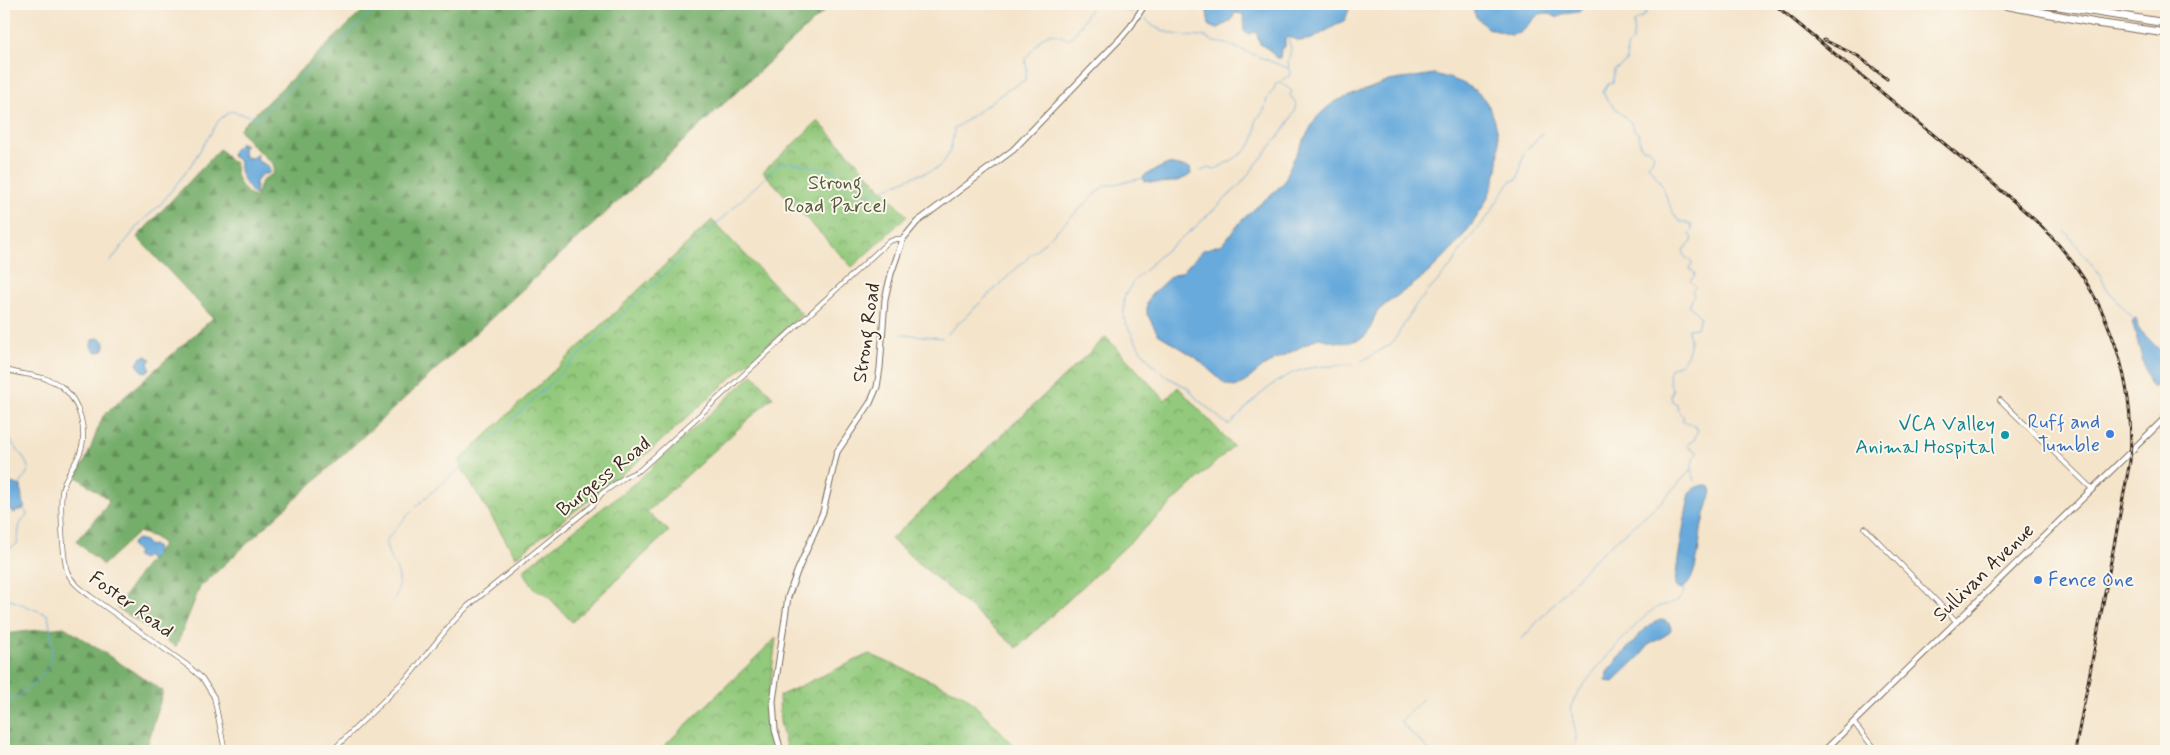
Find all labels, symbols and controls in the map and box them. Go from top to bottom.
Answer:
park label: Strong Road Parcel [784,170,886,220]
street label: Strong Road [847,281,889,385]
place label: Ruff and Tumble [2028,409,2100,459]
place label: VCA Valley Animal Hospital [1855,411,1995,461]
marker: Ruff and Tumble [2104,428,2116,440]
marker: VCA Valley Animal Hospital [1999,429,2011,441]
street label: Burgess Road [551,431,657,524]
street label: Sullivan Avenue [1927,518,2041,628]
street label: Foster Road [83,565,179,645]
place label: Fence One [2048,567,2134,594]
marker: Fence One [2032,574,2044,586]

